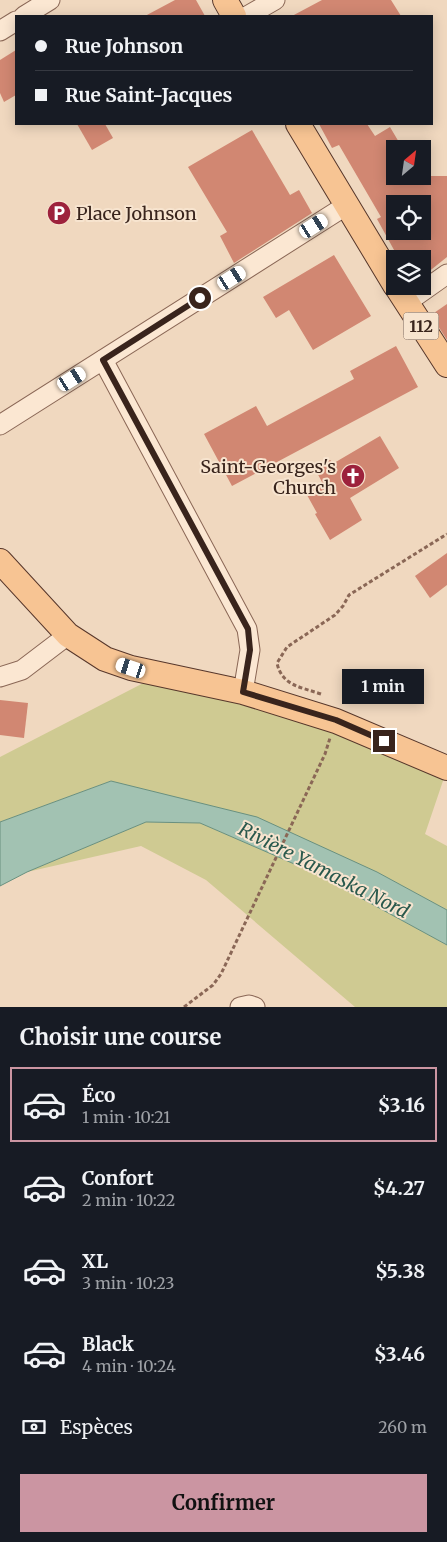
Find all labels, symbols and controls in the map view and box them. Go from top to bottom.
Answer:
text: Rue Johnson [65,34,183,58]
text: Rue Saint-Jacques [65,83,232,107]
north arrow [386,140,431,185]
map controls [386,140,431,295]
button: locate [386,195,431,240]
parking icon: Place Johnson [46,200,72,226]
place label: Place Johnson [76,202,197,225]
car [297,212,330,240]
button: layers [386,250,431,295]
car [215,264,248,292]
route start [189,287,211,309]
road number: 112 [404,312,438,340]
car [55,365,88,393]
place label: Saint-Georges's Church [200,455,336,499]
church icon: Saint-Georges's Church [340,463,366,489]
car [114,656,147,680]
callout: 1 min [343,668,425,704]
text: 1 min [361,676,405,696]
route end [373,730,395,752]
water label: Rivière Yamaska Nord [235,817,413,923]
text: Choisir une course [20,1023,221,1051]
icon: car [22,1082,67,1127]
text: Éco [82,1083,115,1107]
text: $3.16 [378,1093,425,1117]
text: 1 min · 10:21 [82,1107,171,1127]
icon: car [22,1165,67,1210]
text: Confort [82,1166,154,1190]
text: $4.27 [373,1176,425,1200]
text: 2 min · 10:22 [82,1190,175,1210]
icon: car [22,1248,67,1293]
text: XL [82,1249,108,1273]
text: $5.38 [375,1259,425,1283]
text: 3 min · 10:23 [82,1273,174,1293]
icon: car [22,1331,67,1376]
text: Black [82,1332,134,1356]
text: $3.46 [374,1342,425,1366]
text: 4 min · 10:24 [82,1356,176,1376]
icon: cash [20,1413,48,1441]
text: Espèces [60,1415,133,1439]
text: 260 m [378,1417,427,1437]
button: Confirmer [20,1474,427,1532]

